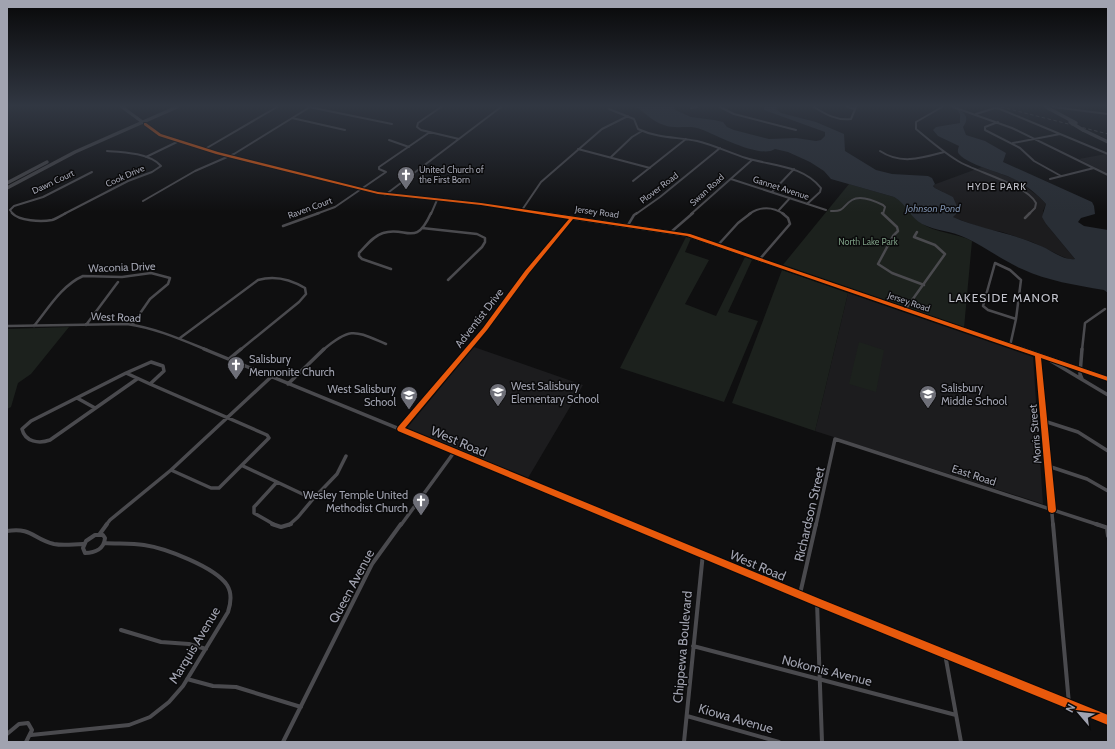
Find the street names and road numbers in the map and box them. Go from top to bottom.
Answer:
street label: Cook Drive [104,162,146,189]
street label: Dawn Court [30,167,76,196]
street label: Plover Road [637,170,680,206]
street label: Swan Road [687,171,726,208]
street label: Gannet Avenue [752,173,811,202]
street label: Raven Court [286,194,334,221]
street label: Jersey Road [574,203,620,220]
street label: Waconia Drive [88,259,156,275]
street label: Adventist Drive [452,285,507,350]
street label: Jersey Road [886,289,932,314]
street label: West Road [91,309,141,325]
street label: Morris Street [1025,403,1045,464]
street label: West Road [429,422,489,460]
street label: East Road [950,461,998,489]
street label: Richardson Street [790,464,828,563]
street label: Queen Avenue [325,546,377,626]
street label: West Road [728,546,788,584]
street label: Chippewa Boulevard [669,590,695,704]
street label: Marquis Avenue [165,603,223,686]
street label: Nokomis Avenue [780,651,874,689]
street label: Kiowa Avenue [697,700,776,736]

